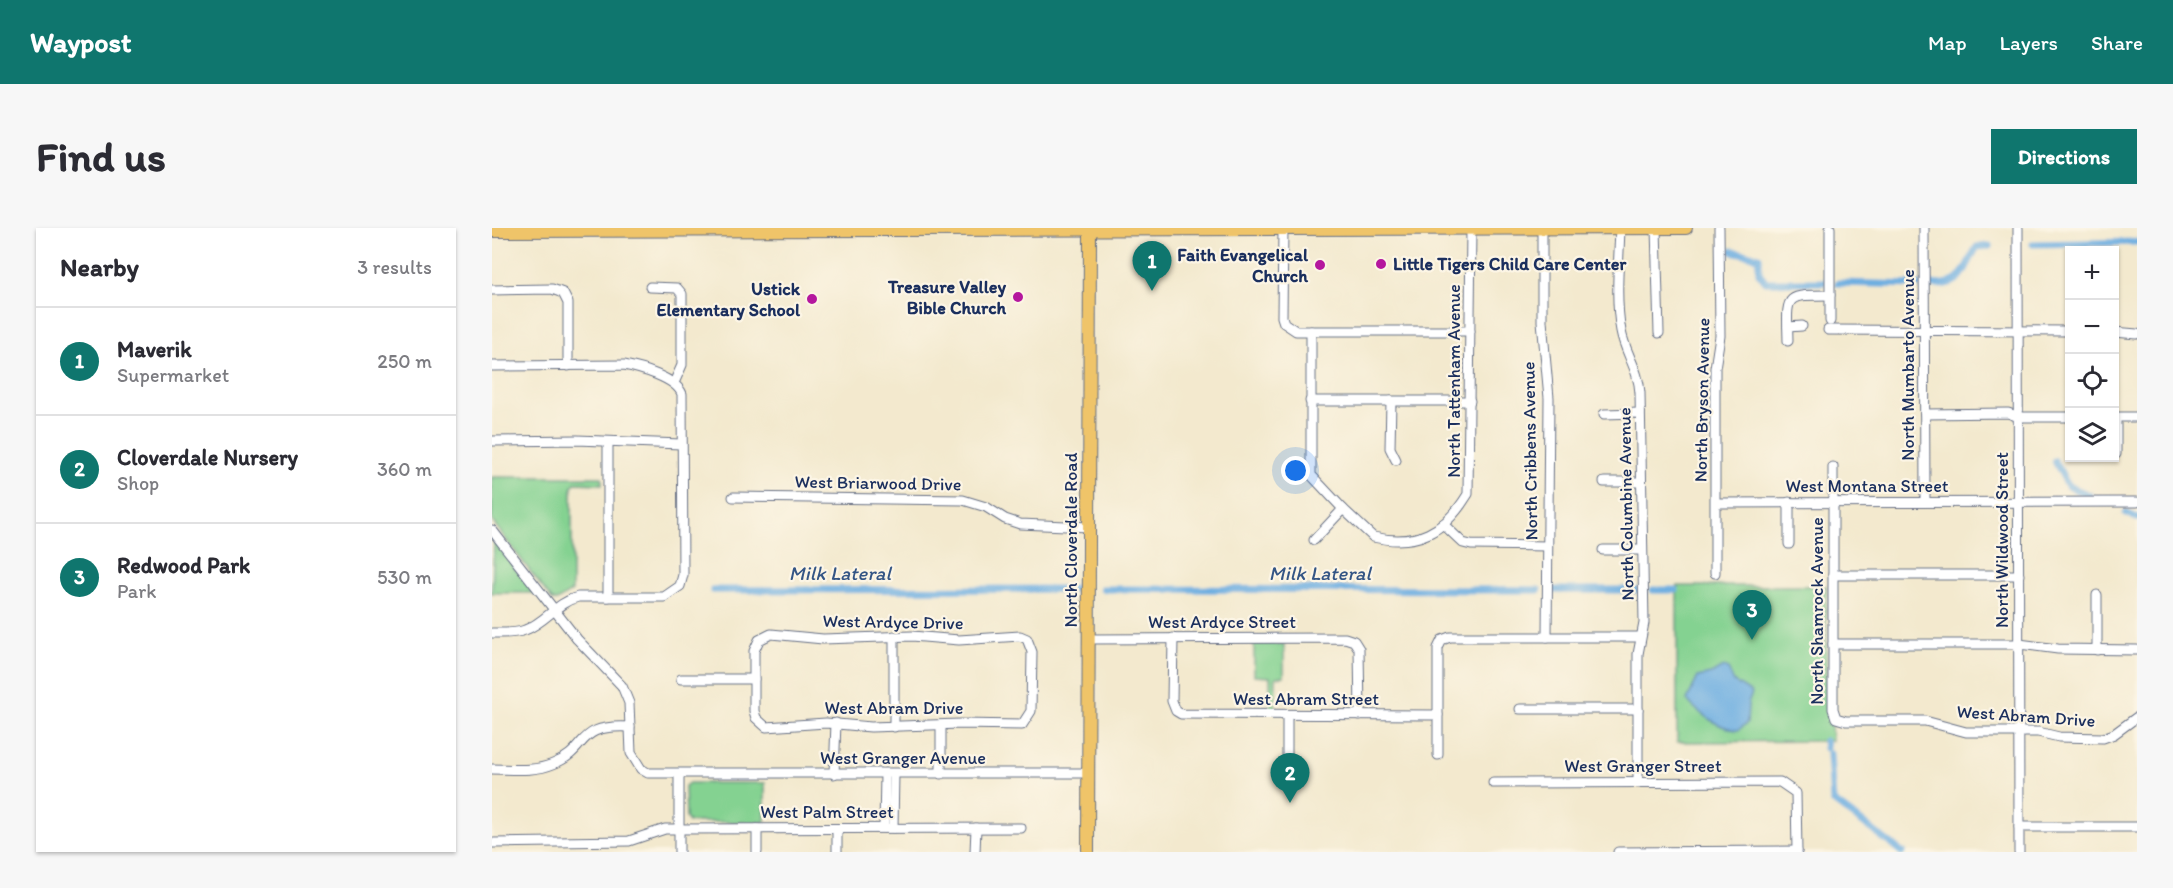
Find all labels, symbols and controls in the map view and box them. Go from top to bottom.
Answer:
text: Waypost [30,25,132,59]
text: Map [1928,30,1967,55]
text: Layers [2000,30,2058,55]
text: Share [2091,30,2143,55]
button: Directions [1991,129,2137,184]
text: Find us [36,131,166,182]
pin: 1 [1132,242,1172,291]
place label: Faith Evangelical Church [1177,244,1309,287]
map controls [2065,246,2119,462]
button: + [2065,246,2119,300]
text: Nearby [60,251,139,283]
place label: Little Tigers Child Care Center [1393,253,1627,275]
text: 3 results [357,255,432,279]
marker: Little Tigers Child Care Center [1374,257,1388,271]
marker: Faith Evangelical Church [1313,258,1327,272]
street label: North Mumbarto Avenue [1897,269,1919,461]
place label: Treasure Valley Bible Church [887,276,1006,319]
place label: Ustick Elementary School [656,278,801,321]
street label: North Tattenham Avenue [1443,284,1465,478]
marker: Treasure Valley Bible Church [1011,290,1025,304]
marker: Ustick Elementary School [805,292,819,306]
button: − [2065,300,2119,354]
street label: North Bryson Avenue [1690,318,1714,482]
text: Maverik [117,336,192,363]
text: 1 [75,349,84,373]
text: 250 m [377,349,432,373]
button: locate [2065,354,2119,408]
street label: North Cribbens Avenue [1517,361,1543,541]
text: Supermarket [117,363,229,387]
street label: North Columbine Avenue [1613,407,1639,601]
button: layers [2065,408,2119,462]
text: Cloverdale Nursery [117,444,298,471]
street label: North Cloverdale Road [1060,452,1082,627]
street label: North Wildwood Street [1991,452,2013,628]
your location [1281,456,1310,485]
text: 2 [74,457,85,481]
text: 360 m [377,457,432,481]
text: Shop [117,471,159,495]
street label: West Briarwood Drive [794,471,962,495]
street label: West Montana Street [1785,475,1949,497]
street label: North Shamrock Avenue [1806,517,1828,705]
text: Redwood Park [117,552,250,579]
water label: Milk Lateral [789,561,892,585]
water label: Milk Lateral [1269,561,1372,585]
text: 3 [74,565,85,589]
text: 530 m [377,565,432,589]
text: Park [117,579,156,603]
pin: 3 [1732,590,1772,640]
street label: West Ardyce Drive [822,610,964,634]
street label: West Ardyce Street [1148,611,1296,633]
street label: West Abram Street [1233,688,1379,710]
street label: West Abram Drive [825,697,963,719]
street label: West Abram Drive [1956,700,2096,732]
street label: West Granger Avenue [820,747,986,769]
pin: 2 [1270,754,1310,803]
street label: West Granger Street [1564,755,1722,777]
street label: West Palm Street [760,801,894,823]

